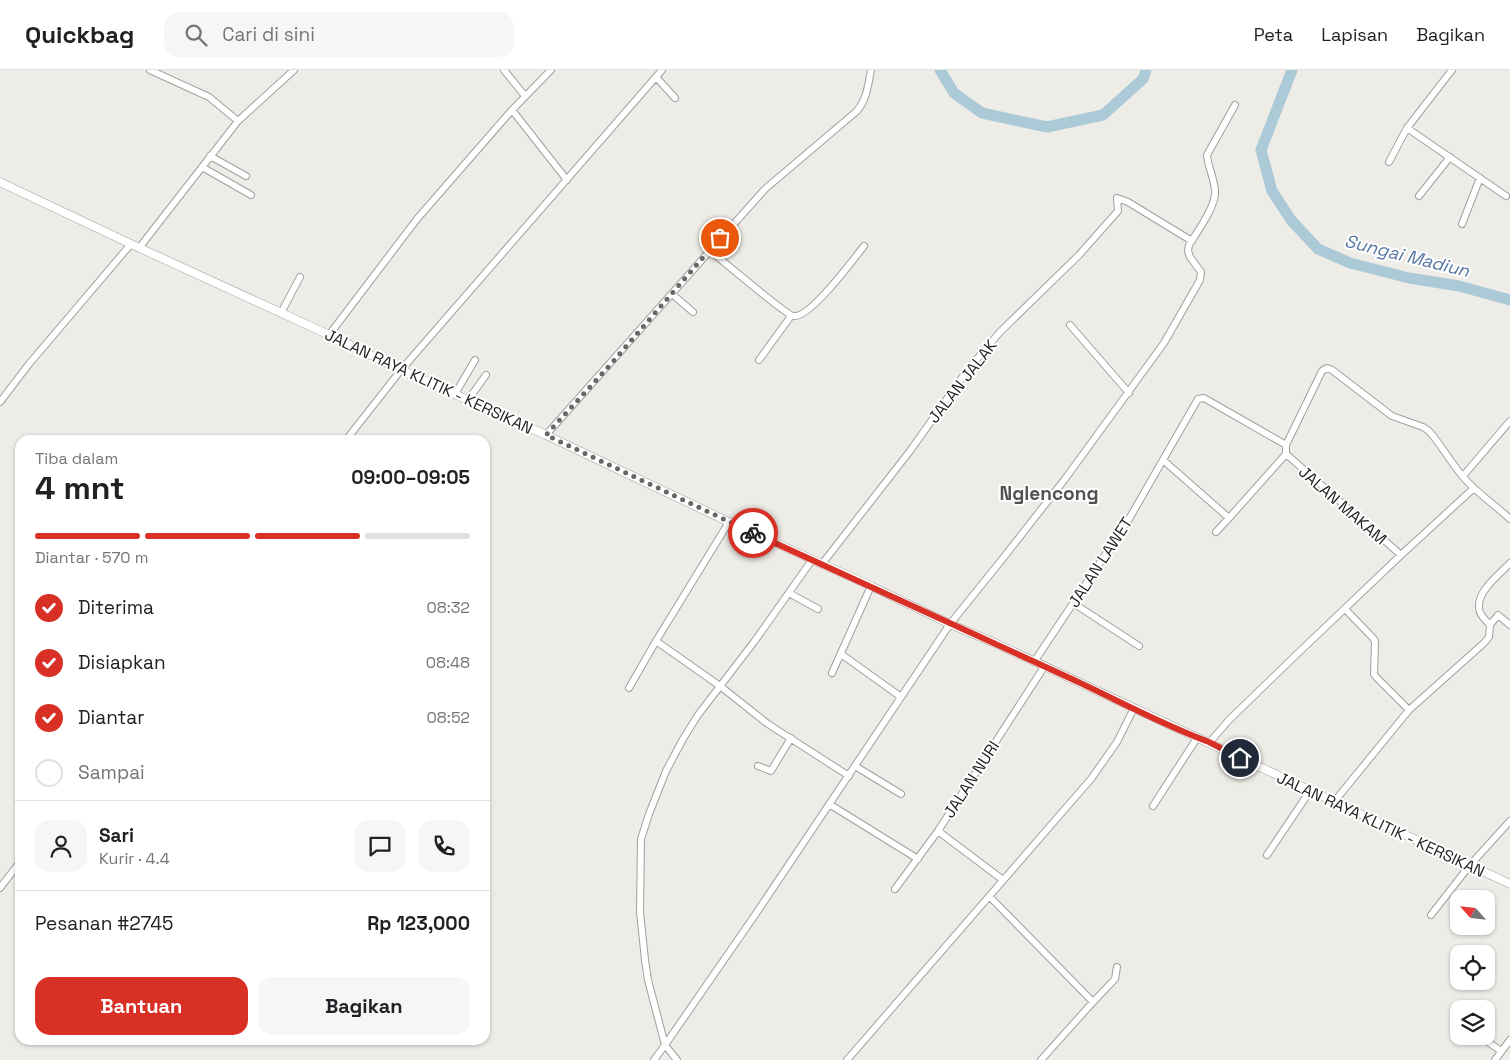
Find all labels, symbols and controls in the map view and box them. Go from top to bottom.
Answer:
search box [164,12,514,57]
text: Quickbag [25,19,134,50]
icon: search [182,21,210,49]
text: Cari di sini [222,22,315,47]
text: Peta [1254,23,1293,46]
text: Lapisan [1321,23,1388,46]
text: Bagikan [1416,23,1485,46]
pin [699,217,741,259]
icon: bag [706,224,734,252]
water label: Sungai Madiun [1342,229,1473,282]
street label: JALAN RAYA KLITIK - KERSIKAN [321,324,536,439]
street label: JALAN JALAK [923,335,1002,427]
text: Tiba dalam [35,448,118,469]
street label: JALAN MAKAM [1294,461,1391,549]
text: 09:00–09:05 [351,465,470,490]
text: 4 mnt [35,468,125,508]
district label: Nglencong [999,481,1099,506]
courier [728,508,778,558]
street label: JALAN LAWET [1063,513,1137,611]
icon: bike [739,519,767,547]
text: Diantar · 570 m [35,547,149,568]
icon: check [35,594,63,622]
text: Diterima [78,595,154,620]
text: 08:32 [426,597,470,618]
icon: check [35,649,63,677]
text: Disiapkan [78,650,166,675]
text: 08:48 [426,652,470,673]
icon: check [35,704,63,732]
text: Diantar [78,705,144,730]
text: 08:52 [427,707,470,728]
street label: JALAN NURI [939,737,1004,822]
pin [1219,737,1261,779]
icon: home [1226,744,1254,772]
text: Sampai [78,760,145,785]
street label: JALAN RAYA KLITIK - KERSIKAN [1273,767,1488,882]
button: person [35,820,87,872]
button: chat [354,820,406,872]
button: phone [418,820,470,872]
text: Sari [99,823,134,848]
text: Kurir · 4.4 [99,848,170,869]
north arrow [1450,890,1495,935]
map controls [1450,890,1495,1045]
text: Pesanan #2745 [35,911,173,936]
text: Rp 123,000 [367,911,470,936]
button: locate [1450,945,1495,990]
button: Bantuan [35,977,248,1035]
button: Bagikan [258,977,470,1035]
button: layers [1450,1000,1495,1045]

